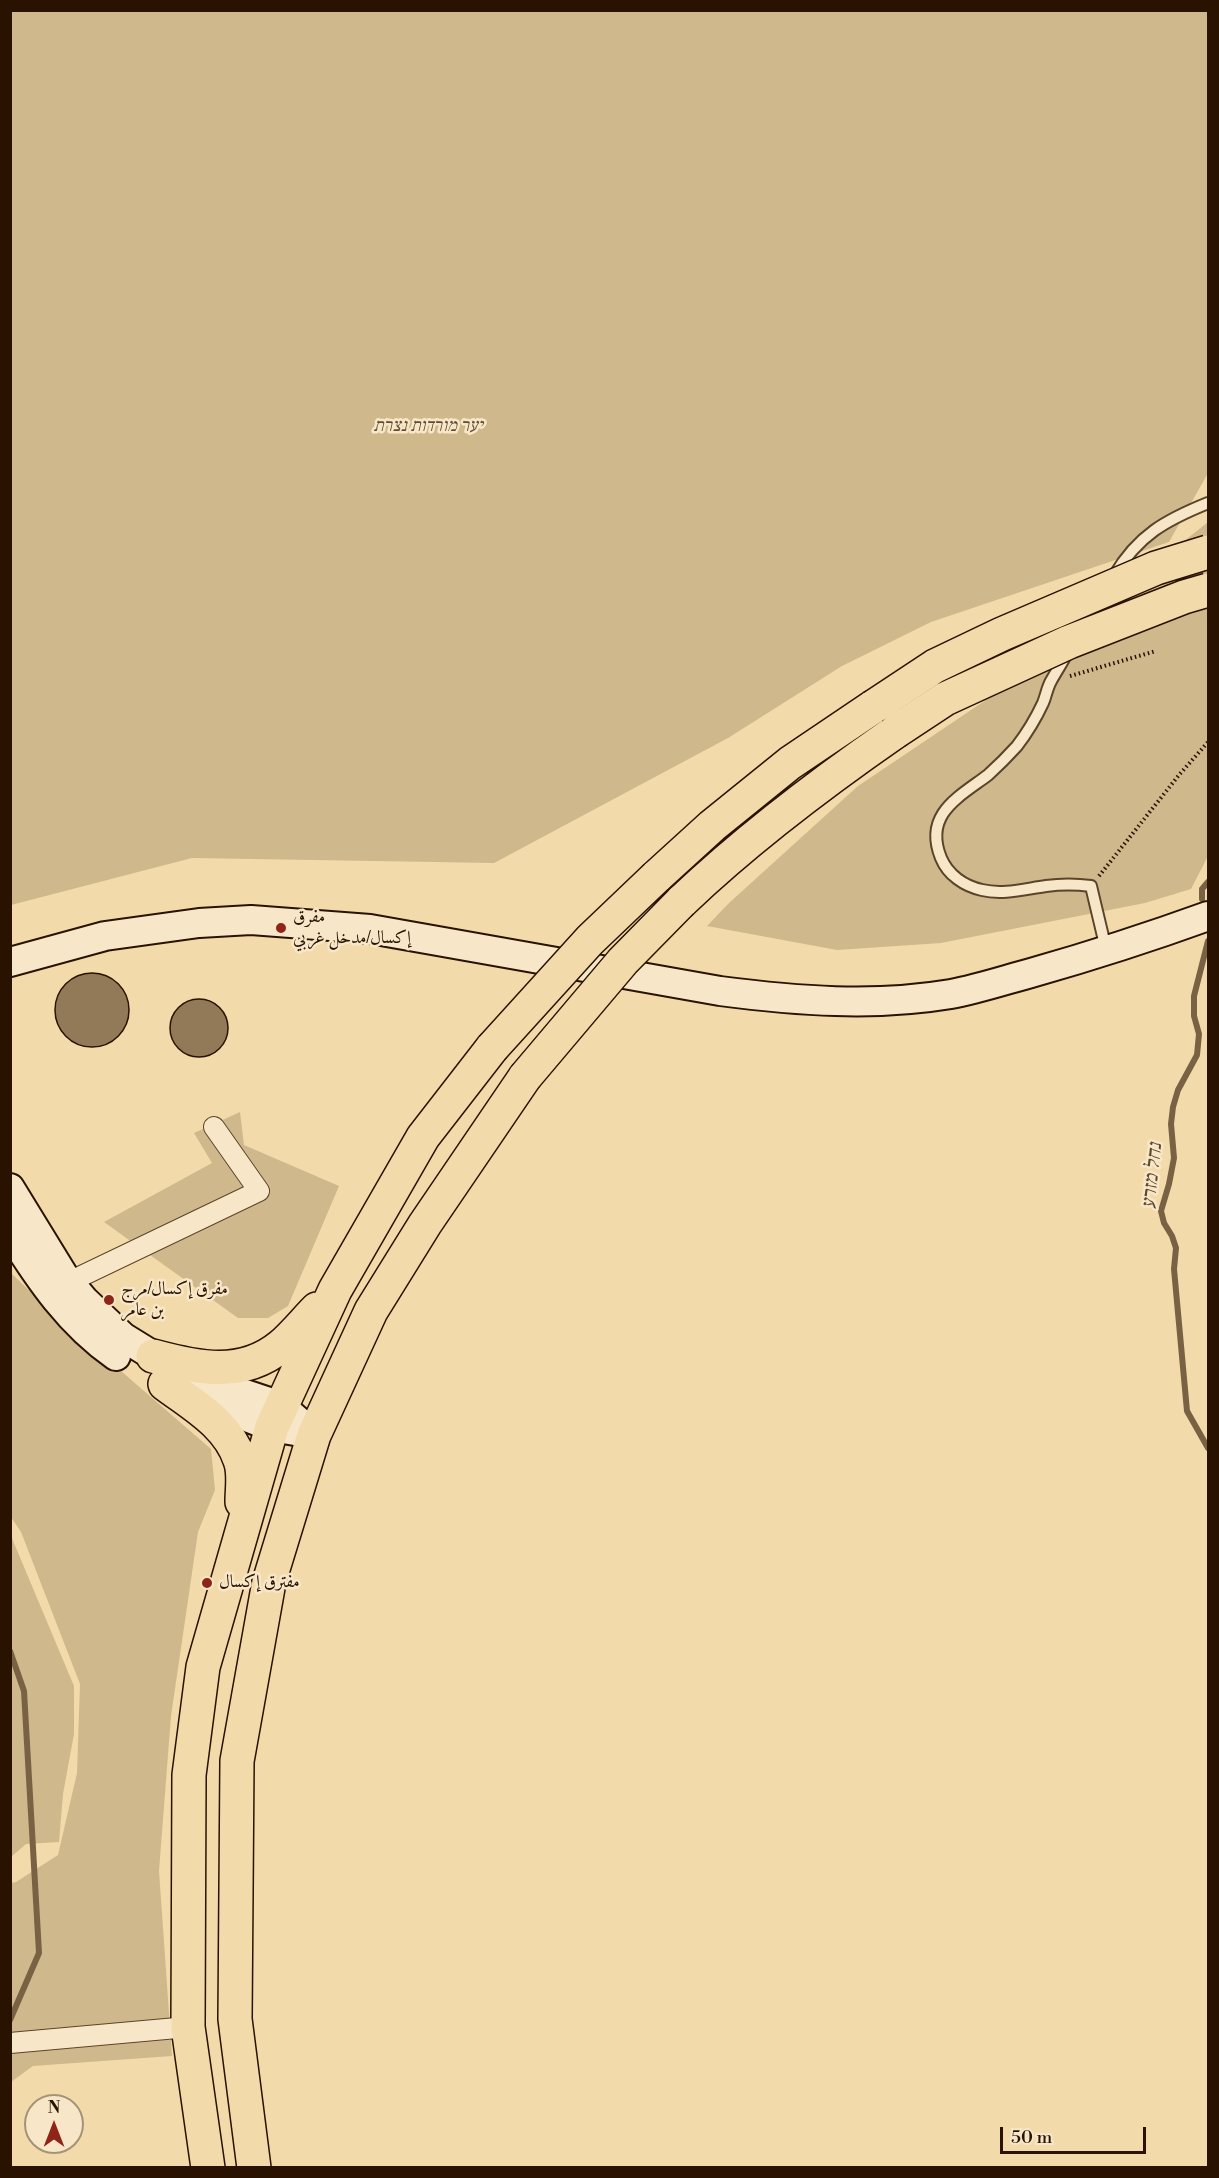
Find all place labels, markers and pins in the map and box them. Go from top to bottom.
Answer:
place label: مفرق إكسال/مدخل غربي [293,907,411,950]
marker: مفرق إكسال/مدخل غربي [274,921,288,935]
place label: مفرق إكسال/مرج بن عامر [121,1279,228,1322]
marker: مفرق إكسال/مرج بن عامر [102,1293,116,1307]
place label: مفترق إكسال [219,1572,300,1594]
marker: مفترق إكسال [200,1576,214,1590]

